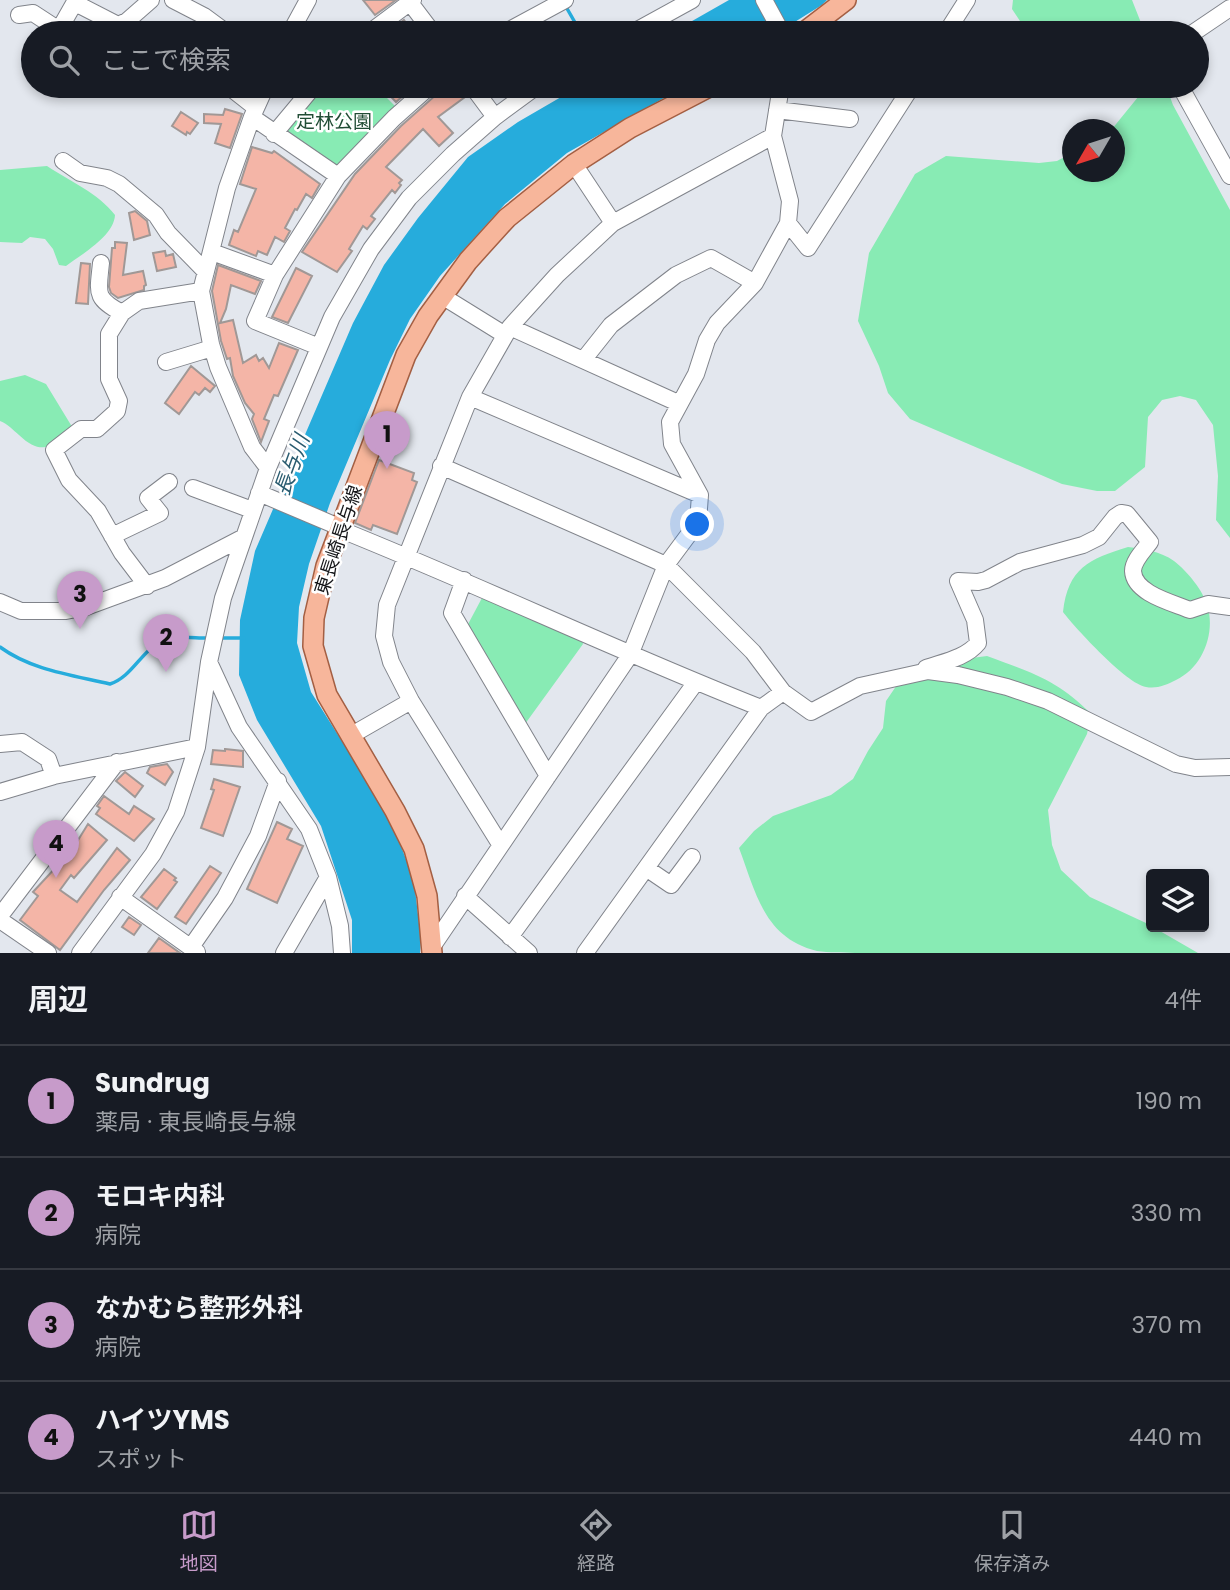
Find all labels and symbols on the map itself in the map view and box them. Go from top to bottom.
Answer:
park label: 定林公園 [296,108,372,135]
north arrow [1062,119,1125,182]
pin: 1 [364,411,410,469]
water label: 長与川 [267,428,317,499]
street label: 東長崎長与線 [308,482,369,599]
your location [680,507,714,541]
pin: 3 [57,571,103,629]
pin: 2 [143,614,189,672]
pin: 4 [33,820,79,878]

